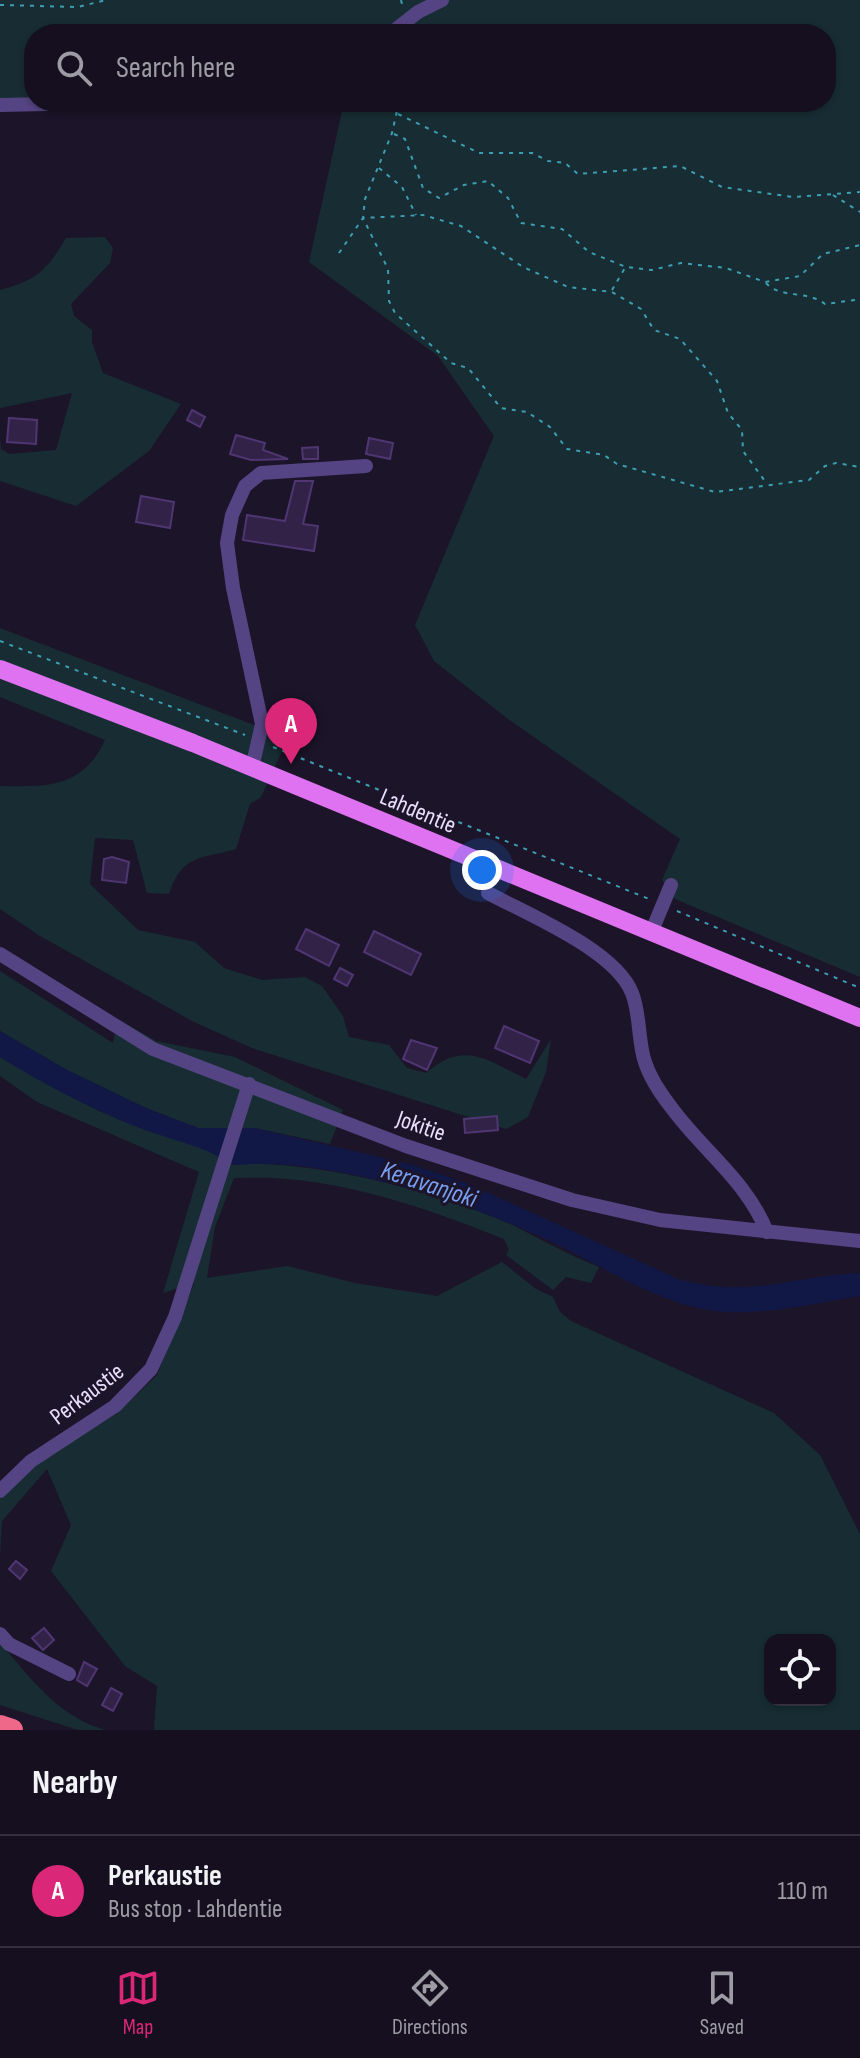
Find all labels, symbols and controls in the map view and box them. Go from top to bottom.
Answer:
search box [24,24,836,112]
icon: search [52,46,96,90]
text: Search here [116,50,235,86]
pin: A [265,698,317,764]
street label: Lahdentie [376,782,460,840]
your location [462,850,502,890]
street label: Jokitie [392,1104,449,1148]
water label: Keravanjoki [377,1155,482,1215]
street label: Perkaustie [44,1357,130,1431]
map controls [764,1634,836,1706]
button: locate [764,1634,836,1706]
text: Nearby [32,1762,118,1803]
text: Perkaustie [108,1858,222,1894]
text: A [52,1876,64,1907]
text: 110 m [777,1876,828,1907]
text: Bus stop · Lahdentie [108,1894,283,1925]
tab: Map [116,1966,160,2041]
tab: Directions [392,1966,468,2041]
tab: Saved [700,1966,744,2041]

